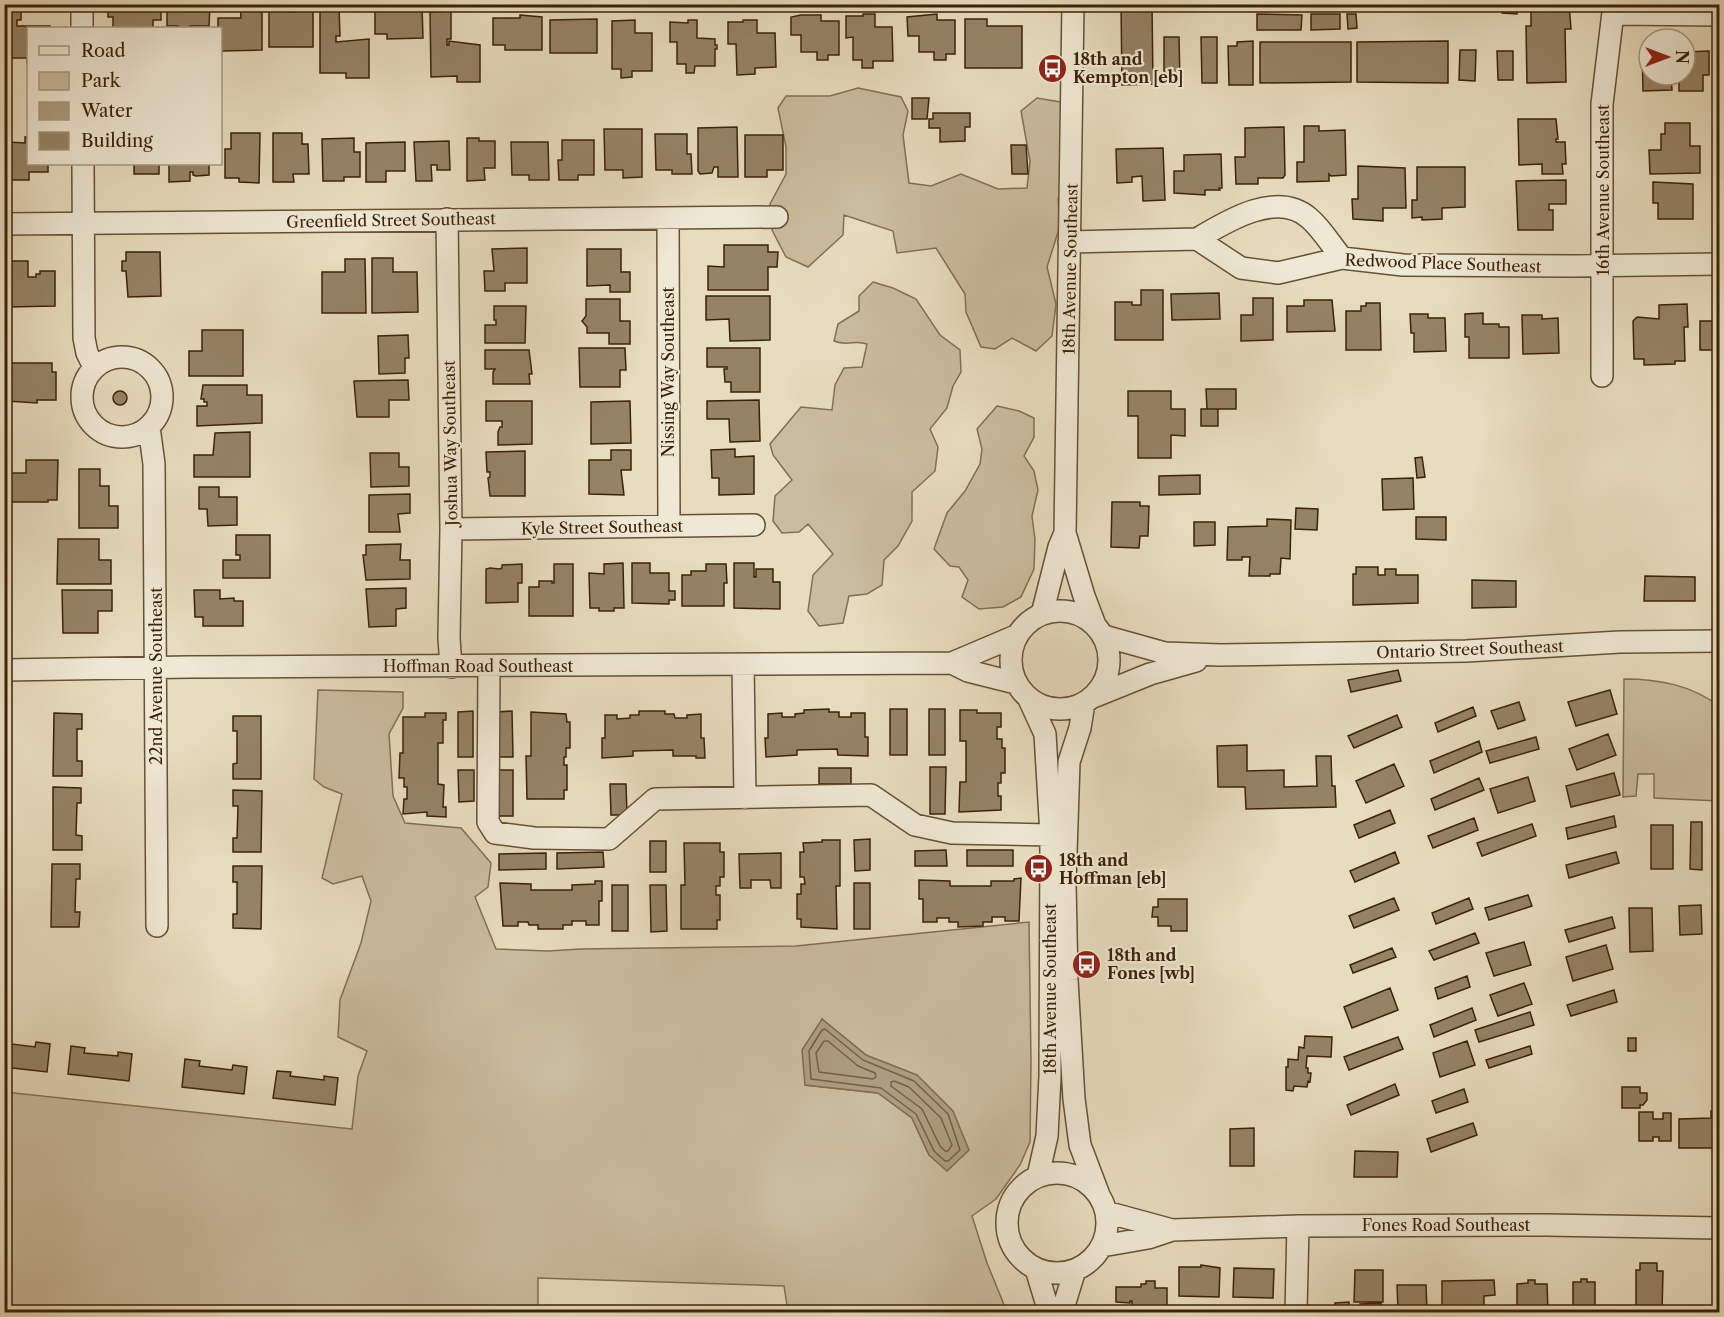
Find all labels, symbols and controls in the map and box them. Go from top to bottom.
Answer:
legend [27,27,222,165]
north arrow [1637,27,1697,87]
text: Road [81,40,126,62]
place label: 18th and Kempton [eb] [1073,49,1183,87]
text: N [1672,50,1692,64]
bus stop icon: 18th and Kempton [eb] [1036,52,1068,84]
text: Park [81,70,122,92]
text: Water [80,100,133,122]
street label: 16th Avenue Southeast [1593,104,1613,276]
text: Building [81,130,153,152]
street label: 18th Avenue Southeast [1059,183,1082,355]
street label: Greenfield Street Southeast [286,208,496,232]
street label: Redwood Place Southeast [1344,250,1542,276]
street label: Nissing Way Southeast [658,286,678,457]
street label: Joshua Way Southeast [439,360,461,529]
street label: Kyle Street Southeast [521,516,684,538]
street label: 22nd Avenue Southeast [146,587,166,765]
street label: Ontario Street Southeast [1376,636,1564,662]
street label: Hoffman Road Southeast [383,656,574,676]
place label: 18th and Hoffman [eb] [1059,850,1166,888]
bus stop icon: 18th and Hoffman [eb] [1022,853,1054,885]
street label: 18th Avenue Southeast [1040,903,1060,1075]
place label: 18th and Fones [wb] [1107,945,1195,983]
bus stop icon: 18th and Fones [wb] [1070,948,1102,980]
street label: Fones Road Southeast [1362,1215,1531,1235]

